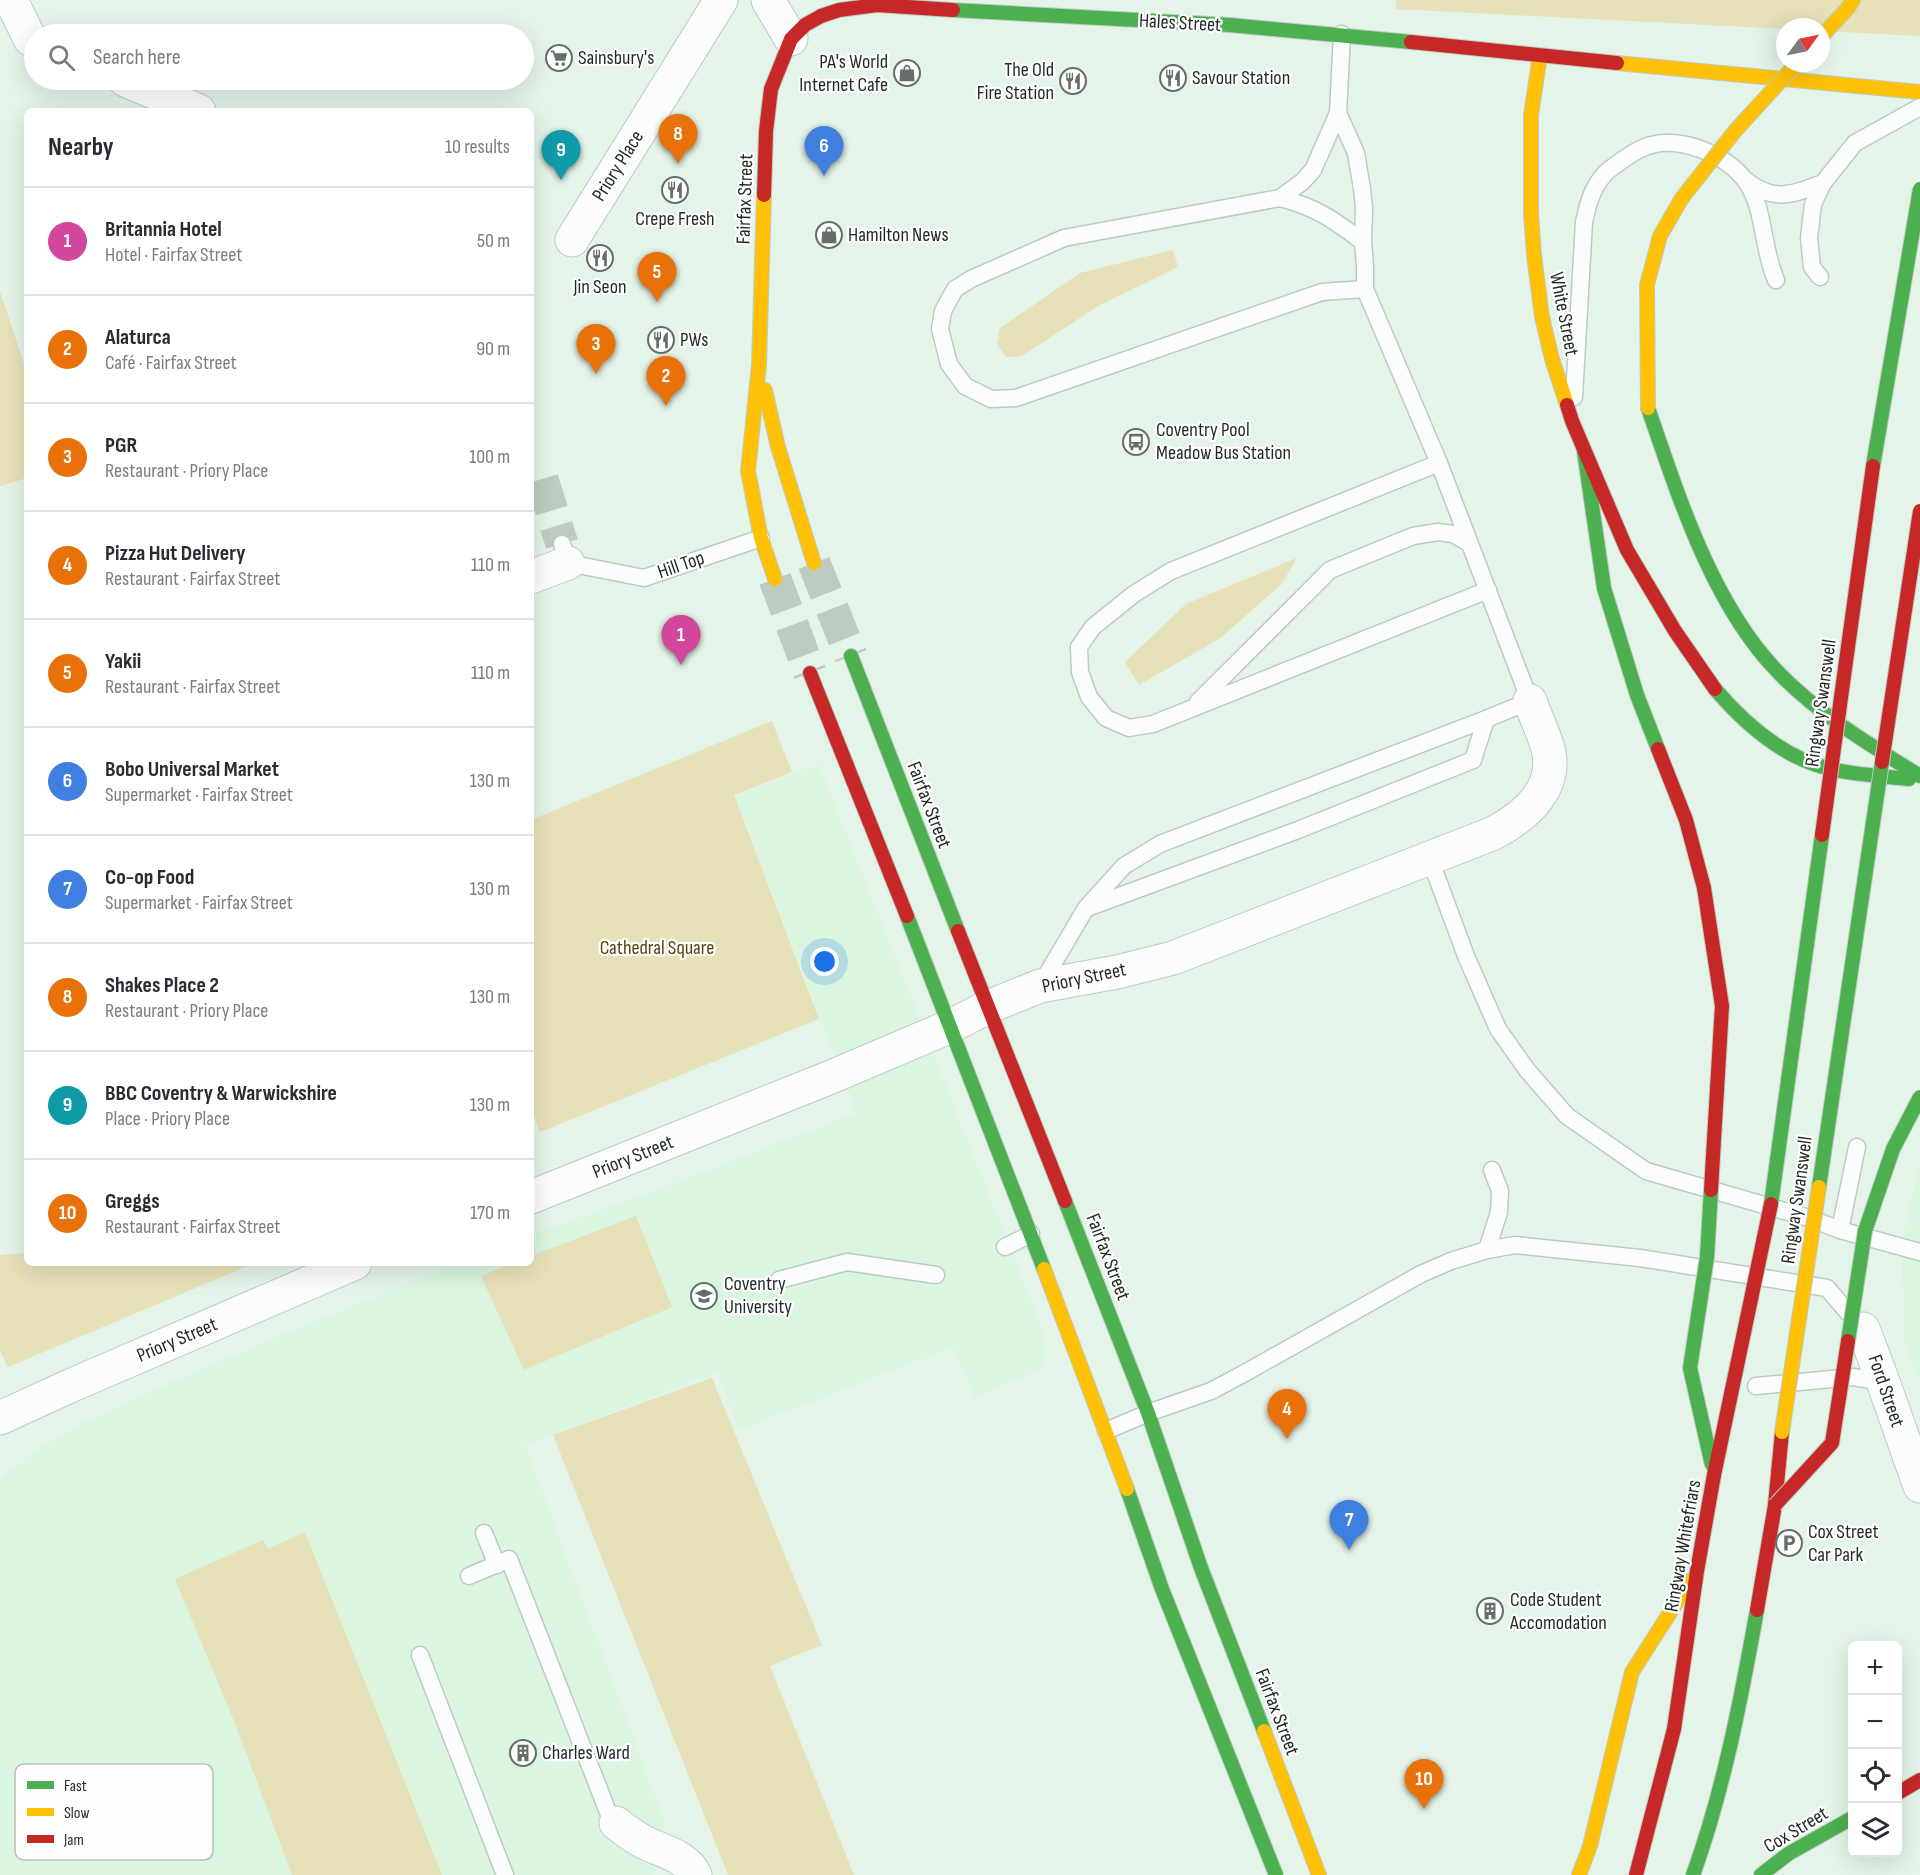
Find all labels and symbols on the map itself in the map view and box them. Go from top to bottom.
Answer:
street label: Hales Street [1138,9,1222,37]
north arrow [1776,18,1830,72]
supermarket icon: Sainsbury's [544,43,574,73]
place label: Sainsbury's [578,46,654,70]
place label: PA's World Internet Cafe [799,50,888,97]
shop icon: PA's World Internet Cafe [892,58,922,88]
place label: The Old Fire Station [977,58,1054,105]
restaurant icon: Savour Station [1158,63,1188,93]
restaurant icon: The Old Fire Station [1058,66,1088,96]
place label: Savour Station [1192,66,1290,90]
pin: 8 [658,114,698,164]
street label: Priory Place [587,126,649,206]
pin: 6 [804,126,844,176]
pin: 9 [542,130,580,180]
street label: Fairfax Street [731,153,759,245]
restaurant icon: Crepe Fresh [660,175,690,205]
place label: Crepe Fresh [635,207,715,231]
shop icon: Hamilton News [814,220,844,250]
place label: Hamilton News [848,223,949,247]
restaurant icon: Jin Seon [585,243,615,273]
pin: 5 [638,252,676,302]
street label: White Street [1544,270,1584,358]
place label: Jin Seon [572,275,627,299]
pin: 3 [576,324,616,374]
restaurant icon: PWs [646,325,676,355]
place label: PWs [680,328,708,352]
pin: 2 [646,356,686,406]
place label: Coventry Pool Meadow Bus Station [1156,418,1291,465]
bus stop icon: Coventry Pool Meadow Bus Station [1121,427,1151,457]
street label: Hill Top [654,546,708,584]
pin: 1 [662,616,700,665]
street label: Ringway Swanswell [1800,638,1842,768]
street label: Fairfax Street [902,758,956,852]
park label: Cathedral Square [600,936,714,960]
your location [810,947,839,976]
street label: Priory Street [1040,957,1128,999]
street label: Priory Street [589,1130,677,1184]
street label: Ringway Swanswell [1776,1135,1818,1265]
street label: Fairfax Street [1081,1210,1135,1304]
place label: Coventry University [724,1272,792,1319]
school or university icon: Coventry University [689,1281,719,1311]
street label: Priory Street [133,1312,221,1368]
street label: Ford Street [1862,1352,1910,1430]
pin: 4 [1268,1390,1306,1439]
street label: Ringway Whitefriars [1660,1478,1706,1614]
pin: 7 [1330,1500,1368,1550]
place label: Cox Street Car Park [1808,1520,1879,1567]
parking icon: Cox Street Car Park [1774,1528,1804,1558]
place label: Code Student Accomodation [1509,1588,1607,1635]
building icon: Code Student Accomodation [1475,1596,1505,1626]
street label: Fairfax Street [1250,1665,1304,1759]
building icon: Charles Ward [508,1738,538,1768]
place label: Charles Ward [542,1741,630,1765]
pin: 10 [1404,1760,1444,1809]
legend [15,1764,213,1860]
text: Fast [64,1777,87,1796]
street label: Cox Street [1760,1802,1832,1858]
text: Slow [64,1804,89,1823]
text: Jam [63,1831,84,1850]

